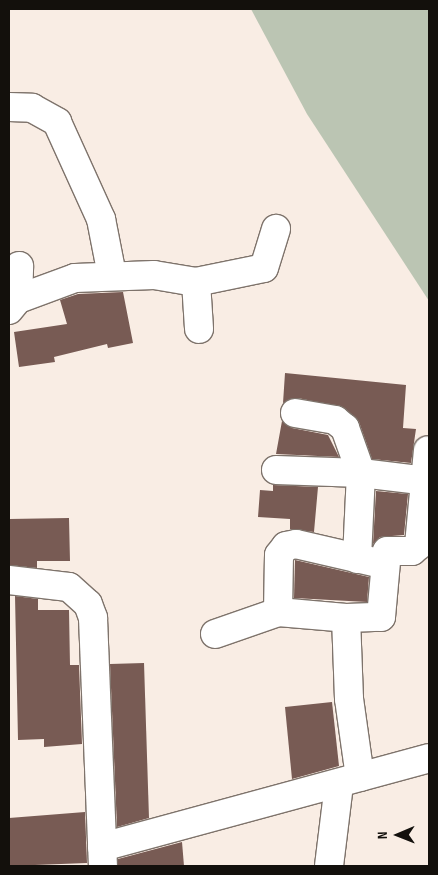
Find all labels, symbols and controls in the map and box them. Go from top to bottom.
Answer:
north arrow [373,810,423,860]
text: N [374,831,391,839]

